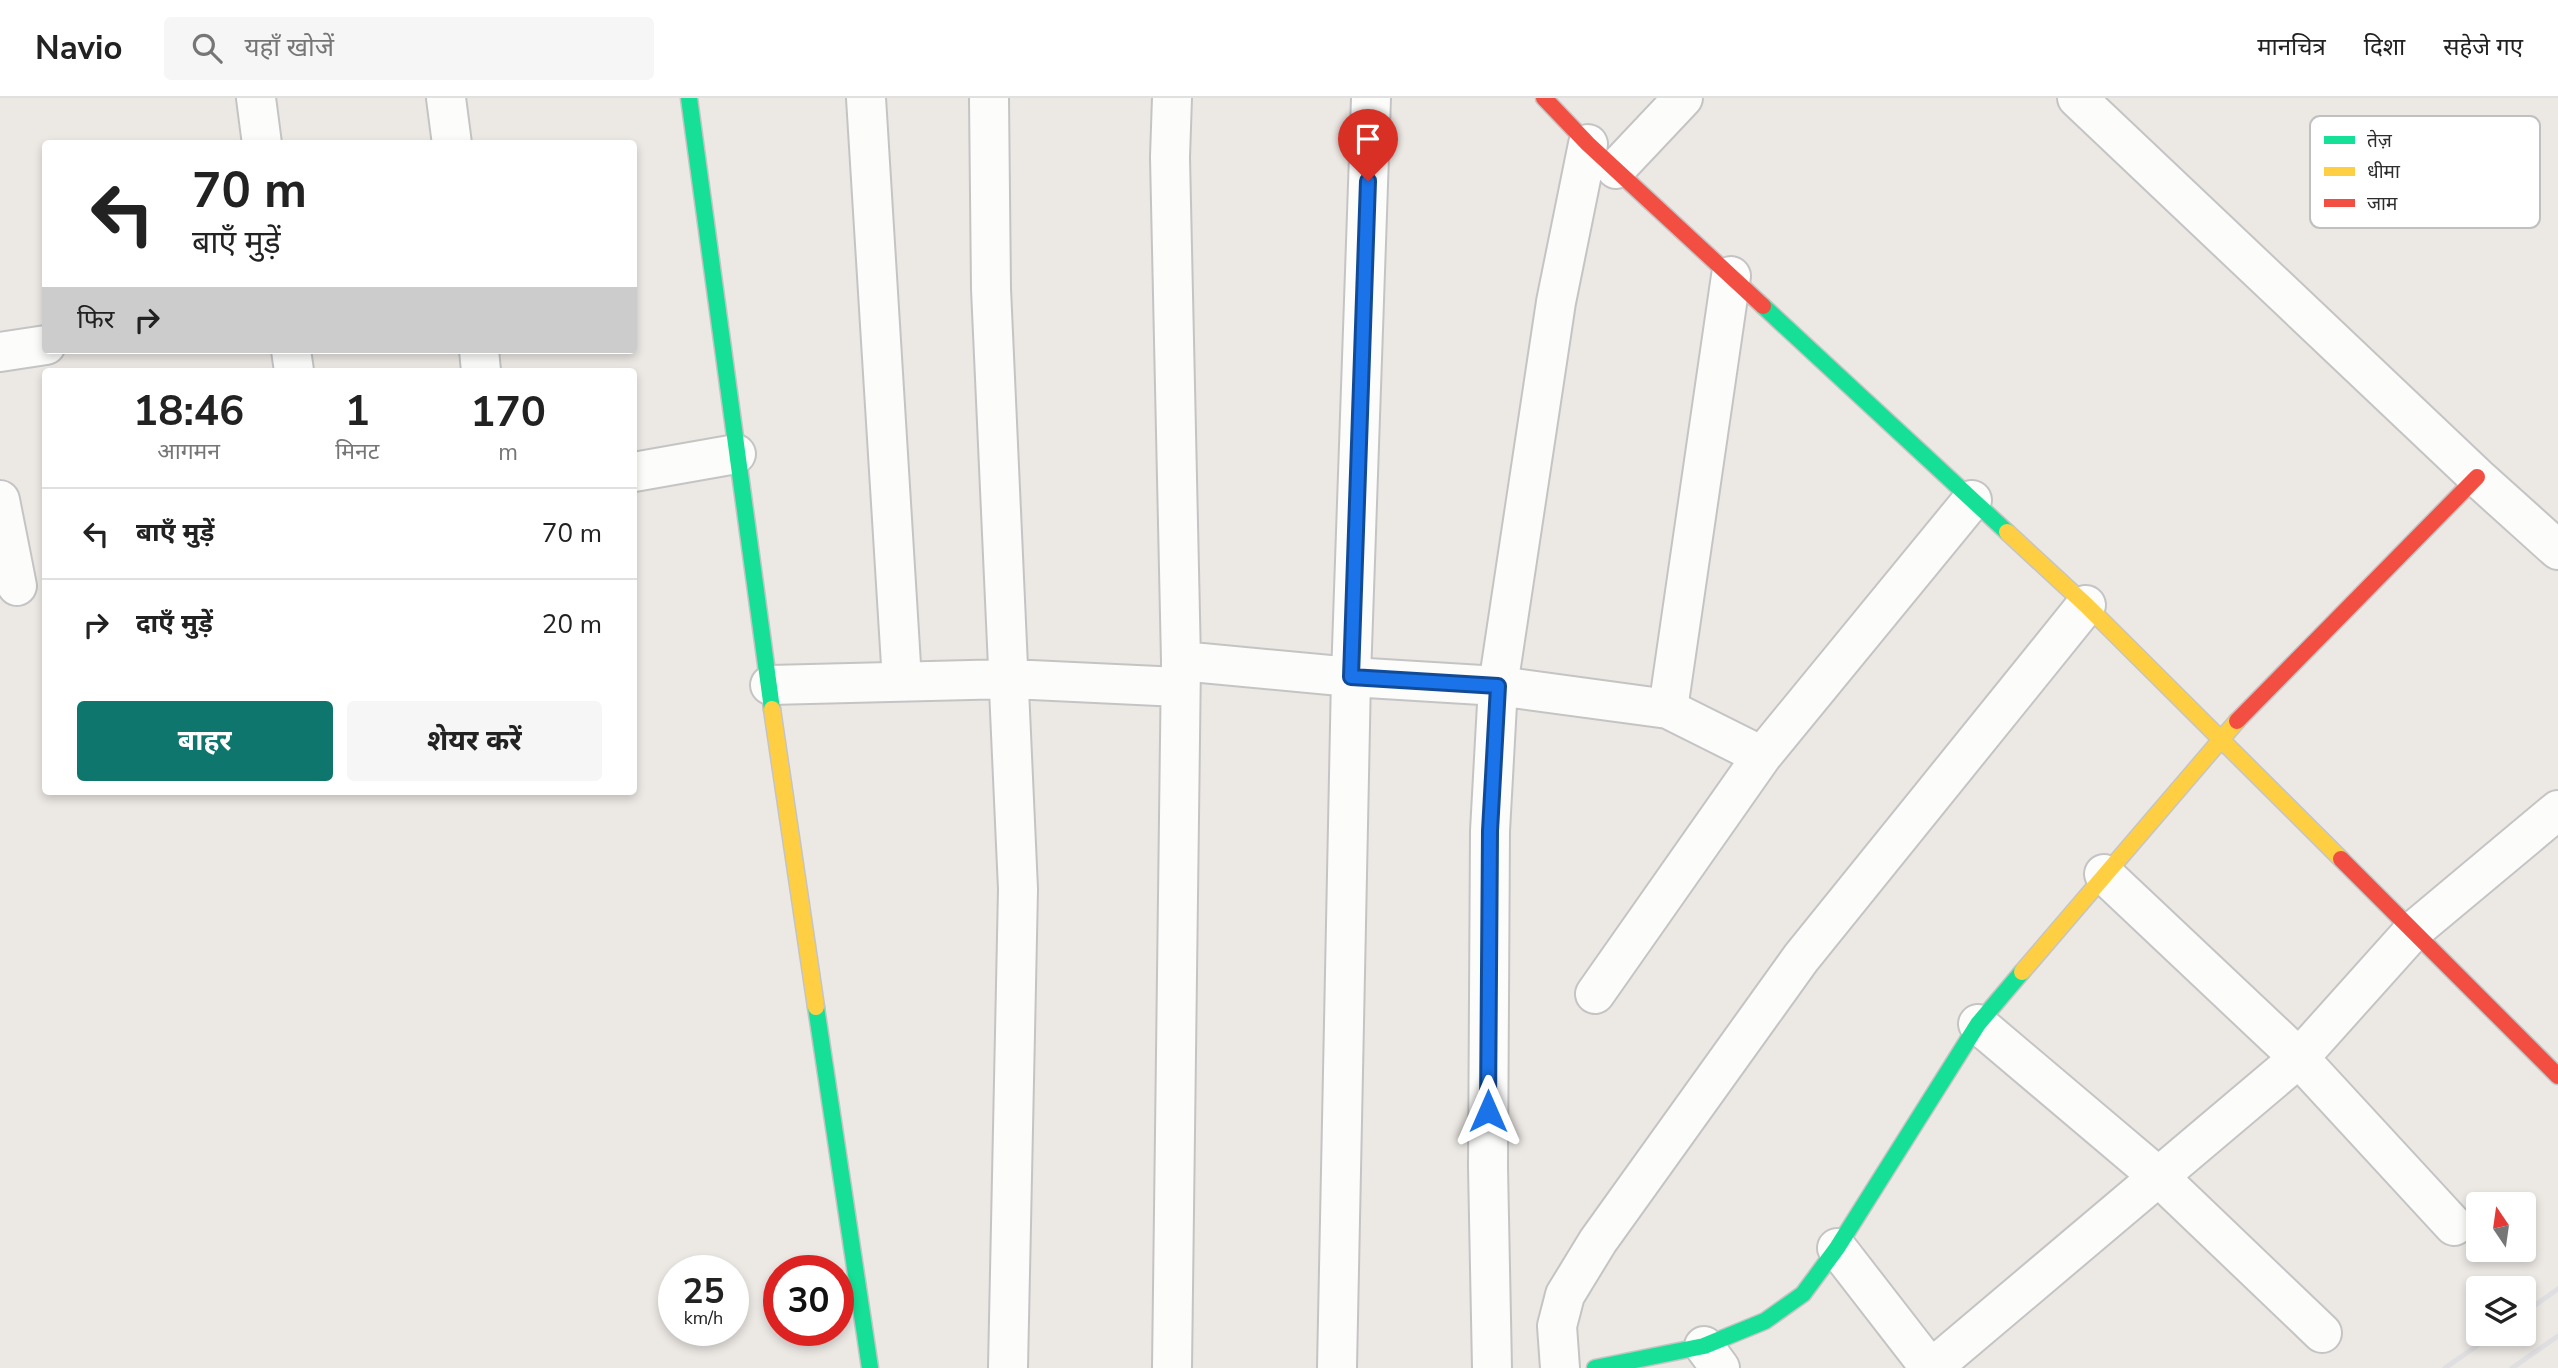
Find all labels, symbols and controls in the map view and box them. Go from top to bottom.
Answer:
search box [164,17,654,80]
text: Navio [35,26,122,71]
icon: search [188,29,226,67]
text: यहाँ खोजें [244,30,334,65]
text: मानचित्र [2257,31,2326,63]
text: दिशा [2364,31,2405,63]
text: सहेजे गए [2443,31,2523,63]
pin [1338,109,1398,181]
legend [2310,116,2540,228]
icon: arrive [1349,120,1387,158]
text: तेज़ [2367,128,2393,154]
text: 70 m [192,157,307,224]
text: धीमा [2367,159,2401,185]
icon: left [77,168,168,259]
text: जाम [2367,191,2398,217]
text: बाएँ मुड़ें [192,221,281,264]
icon: right [128,301,166,339]
text: फिर [77,302,114,337]
text: 18:46 [133,383,244,440]
text: 1 [345,383,370,440]
text: 170 [470,384,546,441]
text: आगमन [157,436,220,467]
text: मिनट [335,436,379,467]
text: m [498,437,518,468]
icon: left [77,515,115,553]
text: बाएँ मुड़ें [136,515,214,550]
text: 70 m [542,516,602,551]
icon: right [77,606,115,644]
text: दाएँ मुड़ें [136,606,213,641]
text: 20 m [542,607,602,642]
button: बाहर [77,701,333,781]
button: शेयर करें [347,701,602,781]
position arrow [1451,1074,1525,1148]
north arrow [2466,1192,2536,1262]
map controls [2466,1192,2536,1346]
speed limit sign: 30 [763,1255,854,1346]
text: 25 [682,1268,725,1315]
button: layers [2466,1276,2536,1346]
text: km/h [684,1306,723,1330]

